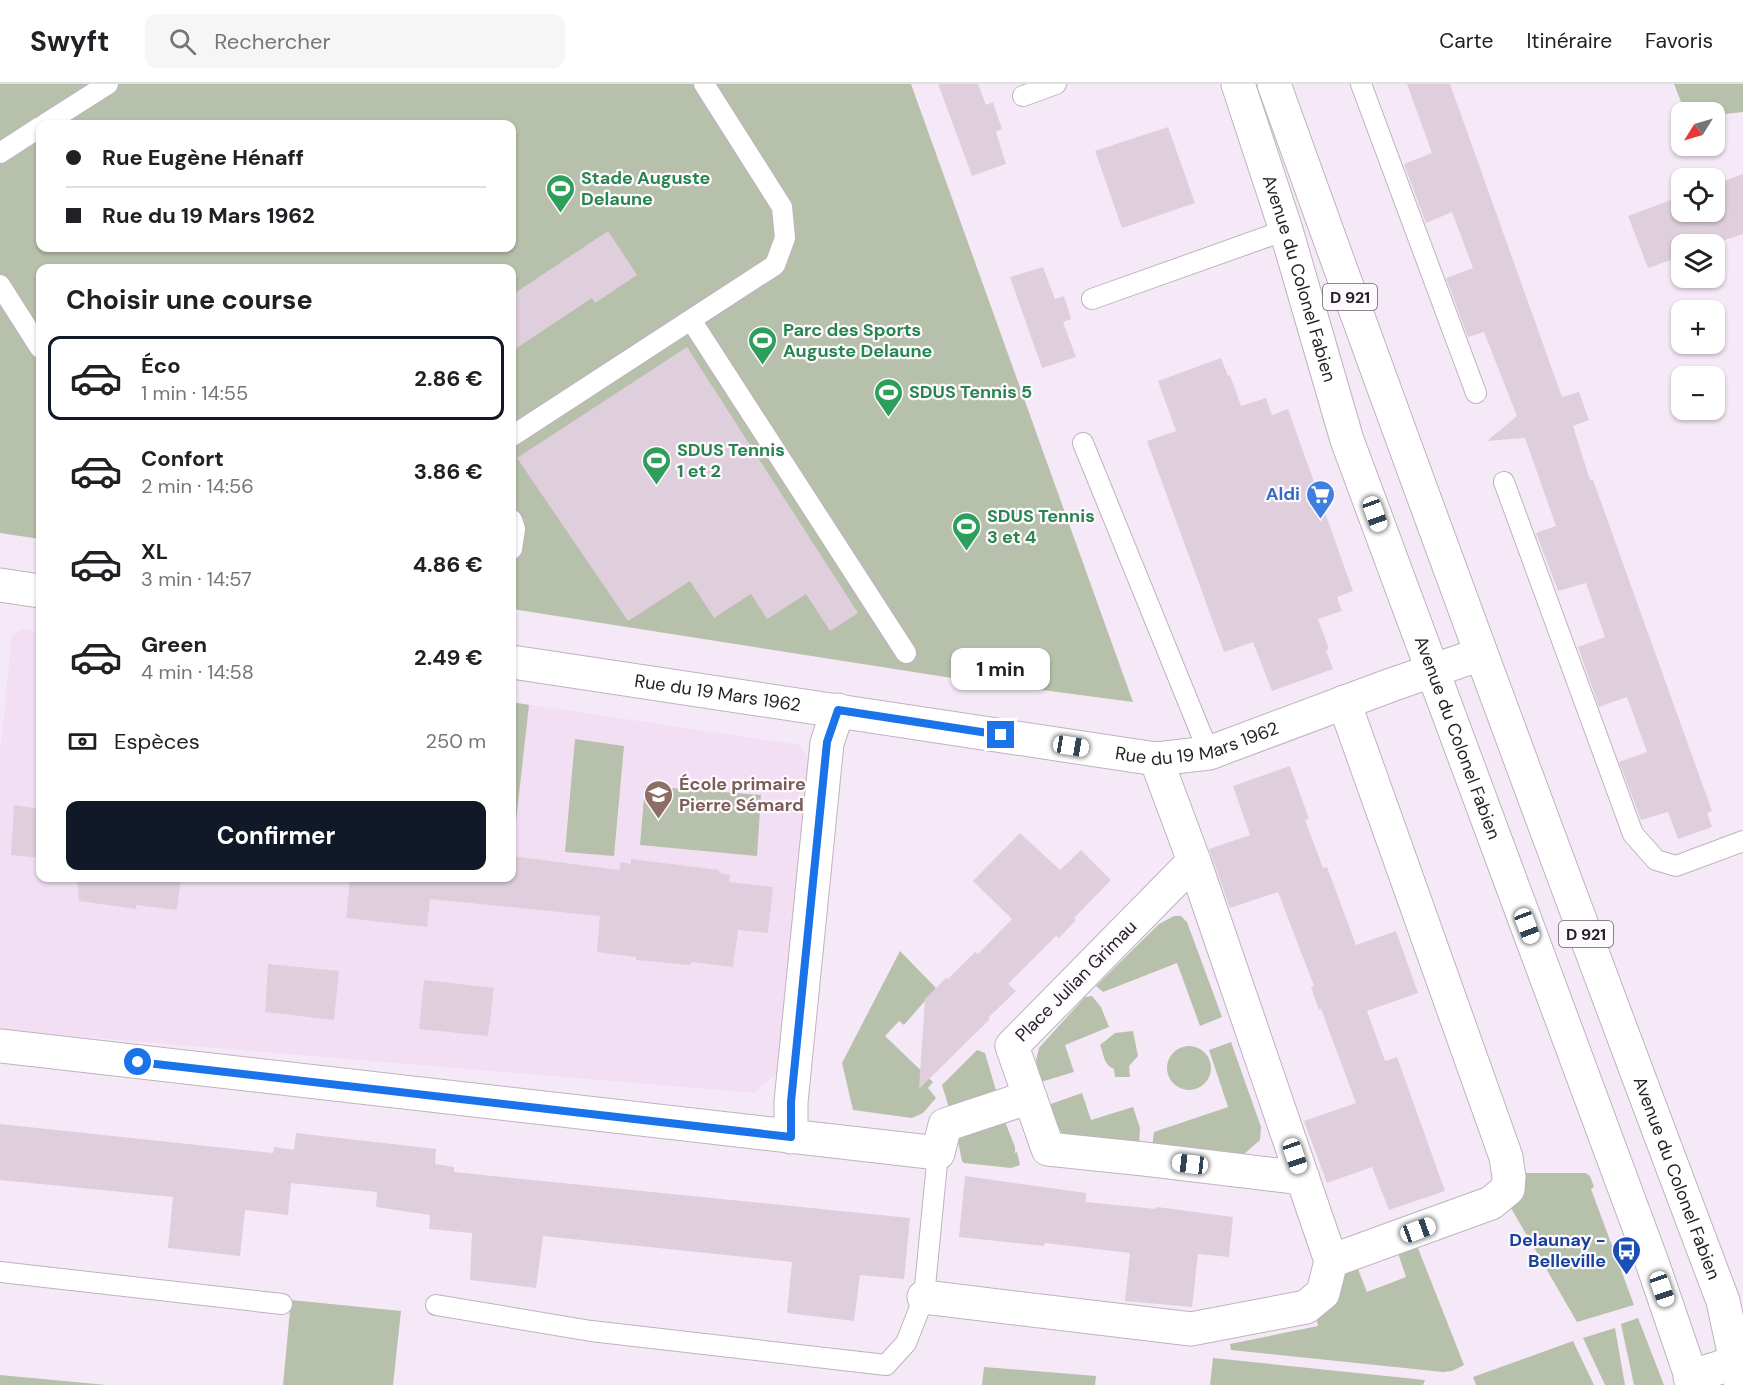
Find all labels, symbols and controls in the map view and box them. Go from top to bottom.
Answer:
search box [145,14,565,68]
text: Swyft [30,23,109,60]
icon: search [166,25,199,58]
text: Rechercher [214,27,331,56]
text: Carte [1439,27,1493,55]
text: Itinéraire [1526,27,1612,55]
text: Favoris [1645,27,1713,55]
north arrow [1671,102,1725,156]
map controls [1671,102,1725,420]
text: Rue Eugène Hénaff [102,143,304,172]
place label: Stade Auguste Delaune [581,166,710,211]
button: locate [1671,168,1725,222]
sports icon: Stade Auguste Delaune [544,172,576,214]
street label: Avenue du Colonel Fabien [1257,172,1342,385]
text: Rue du 19 Mars 1962 [102,201,315,230]
button: layers [1671,234,1725,288]
text: Choisir une course [66,282,313,317]
road number: D 921 [1323,284,1377,310]
button: + [1671,300,1725,354]
place label: Parc des Sports Auguste Delaune [783,318,933,363]
sports icon: Parc des Sports Auguste Delaune [746,324,778,366]
icon: car [69,351,123,405]
text: Éco [141,351,181,380]
text: 2.86 € [414,364,483,393]
button: − [1671,366,1725,420]
sports icon: SDUS Tennis 5 [872,376,904,418]
text: 1 min · 14:55 [141,380,248,406]
place label: SDUS Tennis 5 [909,380,1032,404]
place label: SDUS Tennis 1 et 2 [677,438,785,483]
icon: car [69,444,123,498]
text: Confort [141,444,224,473]
sports icon: SDUS Tennis 1 et 2 [640,444,672,486]
text: 3.86 € [414,457,483,486]
text: 2 min · 14:56 [141,473,254,499]
supermarket icon: Aldi [1305,478,1337,520]
place label: Aldi [1266,482,1300,506]
car [1360,494,1390,534]
place label: SDUS Tennis 3 et 4 [987,504,1095,549]
sports icon: SDUS Tennis 3 et 4 [950,510,982,552]
icon: car [69,537,123,591]
text: XL [141,537,168,566]
text: 4.86 € [413,550,483,579]
text: 3 min · 14:57 [141,566,252,592]
icon: car [69,630,123,684]
text: Green [141,630,207,659]
street label: Avenue du Colonel Fabien [1409,633,1506,843]
text: 2.49 € [414,643,483,672]
callout: 1 min [952,648,1050,690]
text: 1 min [976,656,1025,682]
text: 4 min · 14:58 [141,659,254,685]
street label: Rue du 19 Mars 1962 [633,669,802,717]
street label: Rue du 19 Mars 1962 [1113,716,1282,771]
route end [987,721,1014,748]
icon: cash [66,725,99,758]
text: Espèces [114,727,200,756]
text: 250 m [425,728,486,754]
car [1052,734,1090,758]
place label: École primaire Pierre Sémard [679,772,806,817]
school or university icon: École primaire Pierre Sémard [642,778,674,820]
button: Confirmer [66,801,486,870]
car [1512,906,1542,946]
street label: Place Julian Grimau [1010,915,1142,1047]
road number: D 921 [1559,921,1613,947]
route start [124,1048,151,1075]
street label: Avenue du Colonel Fabien [1628,1073,1726,1283]
car [1281,1136,1309,1176]
car [1171,1153,1209,1175]
car [1398,1215,1438,1245]
place label: Delaunay - Belleville [1509,1228,1606,1273]
bus stop icon: Delaunay - Belleville [1611,1234,1643,1276]
car [1648,1269,1676,1309]

